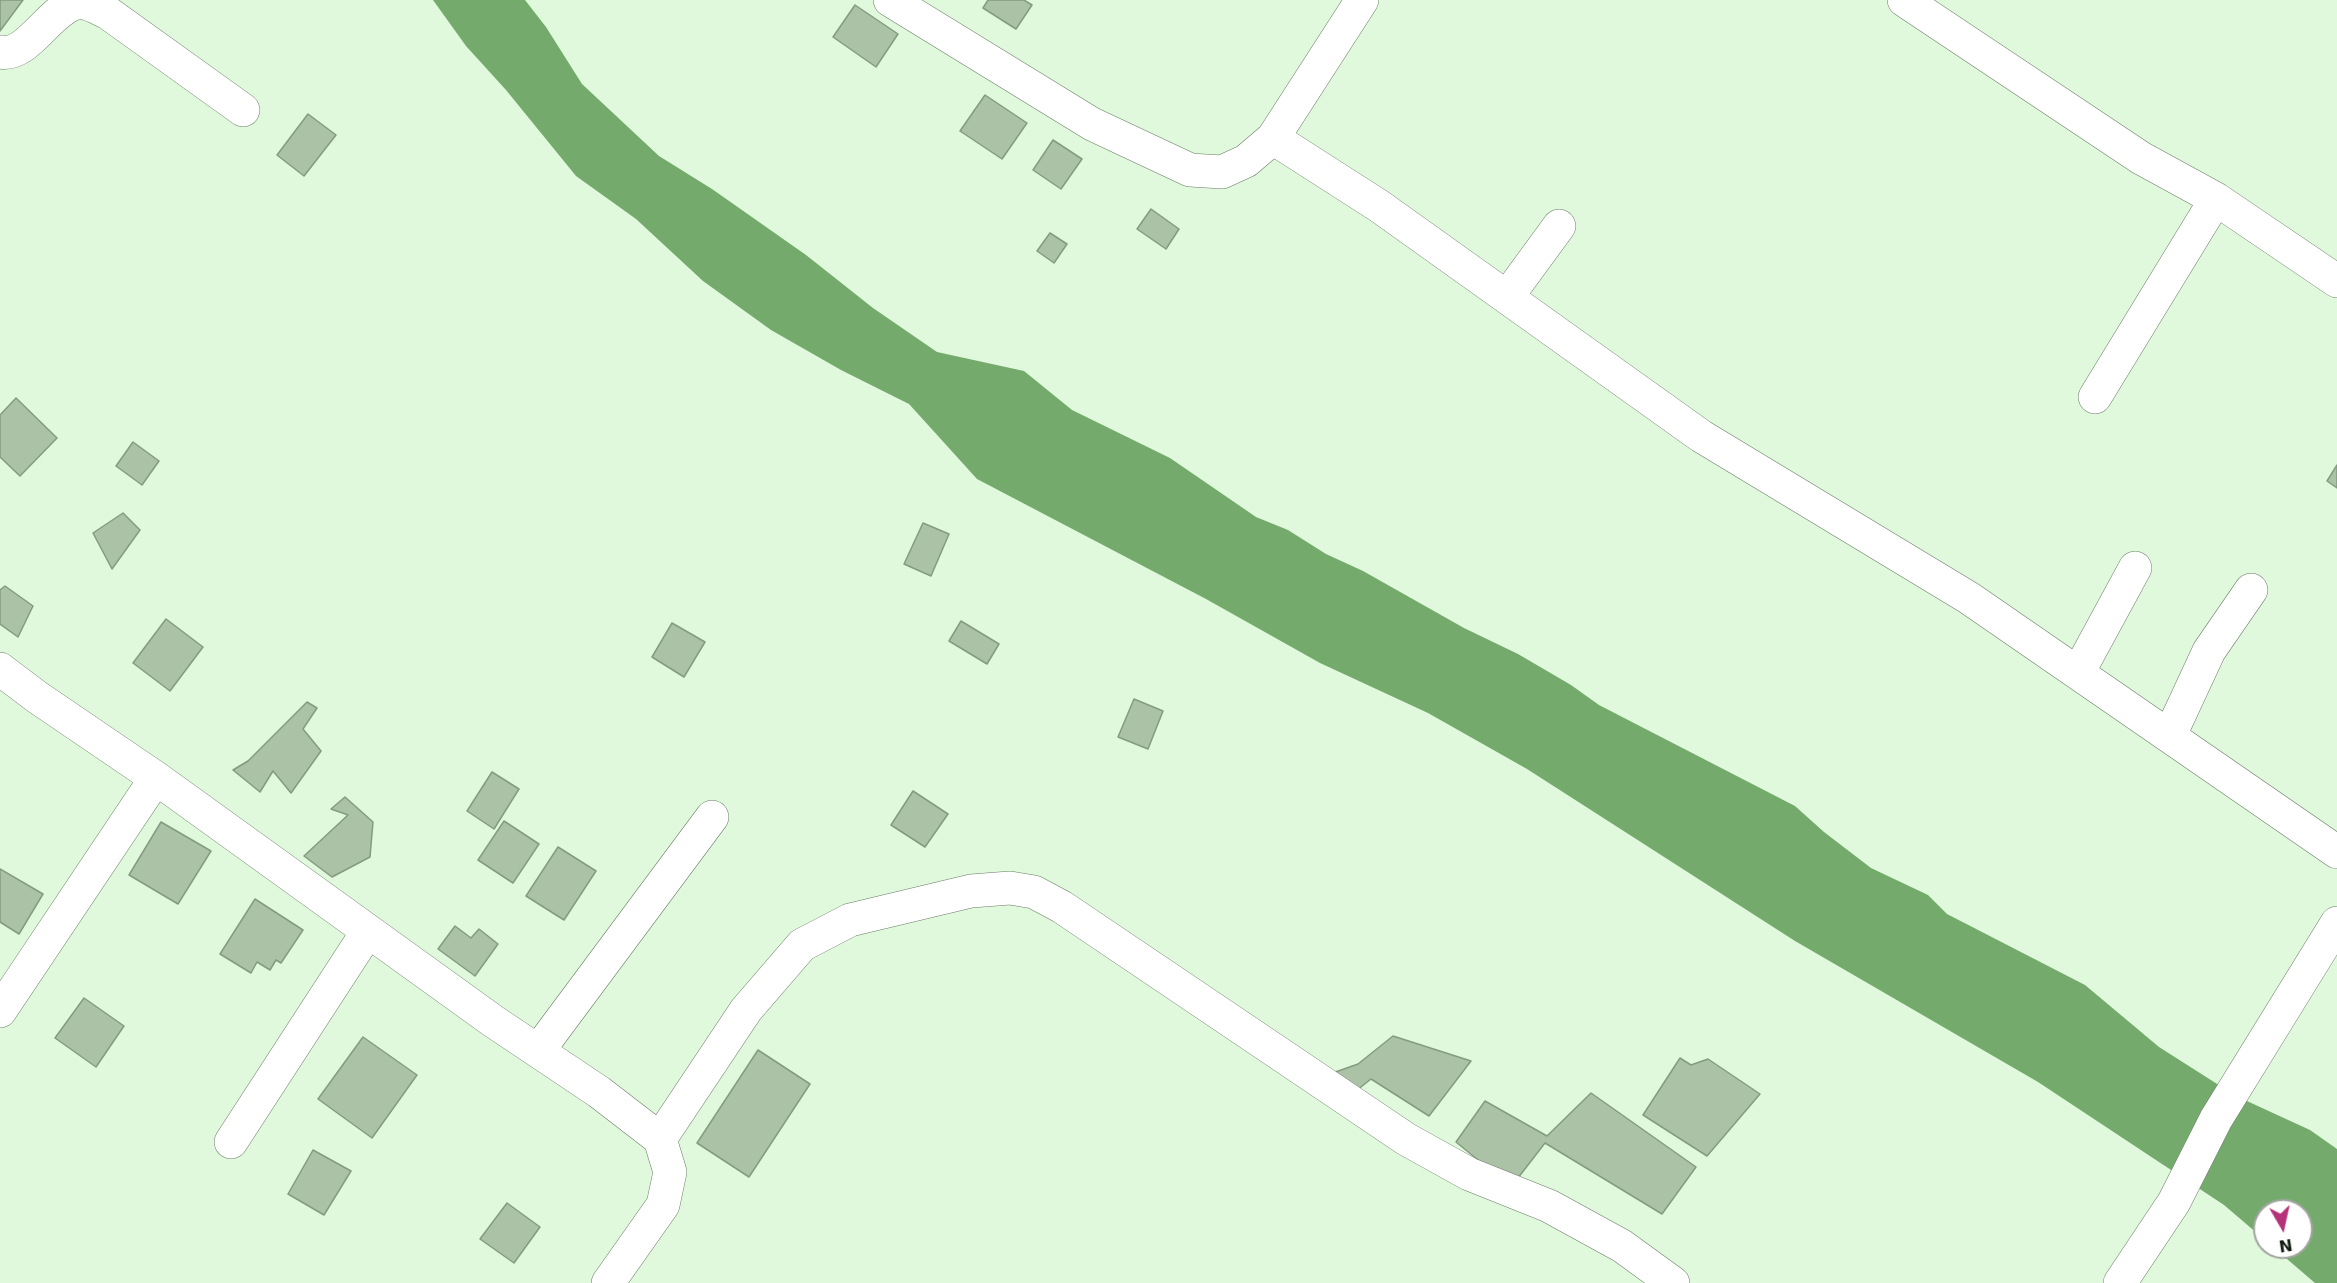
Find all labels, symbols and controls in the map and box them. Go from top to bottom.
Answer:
north arrow [2253,1199,2313,1259]
text: N [2277,1235,2294,1256]

